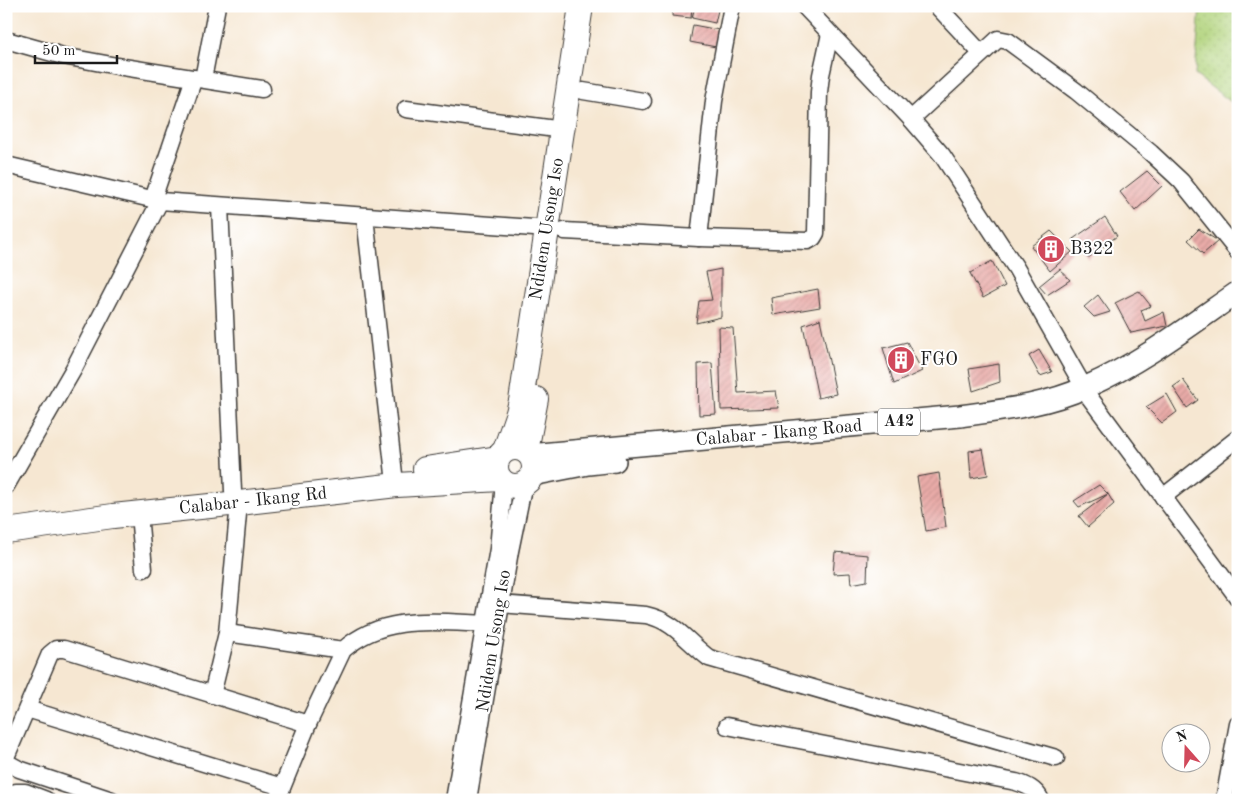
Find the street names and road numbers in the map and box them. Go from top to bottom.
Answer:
street label: Ndidem Usong Iso [527,156,567,302]
road number: A42 [878,408,920,436]
street label: Calabar - Ikang Road [695,417,863,449]
street label: Calabar - Ikang Rd [178,484,328,518]
street label: Ndidem Usong Iso [474,568,514,714]

